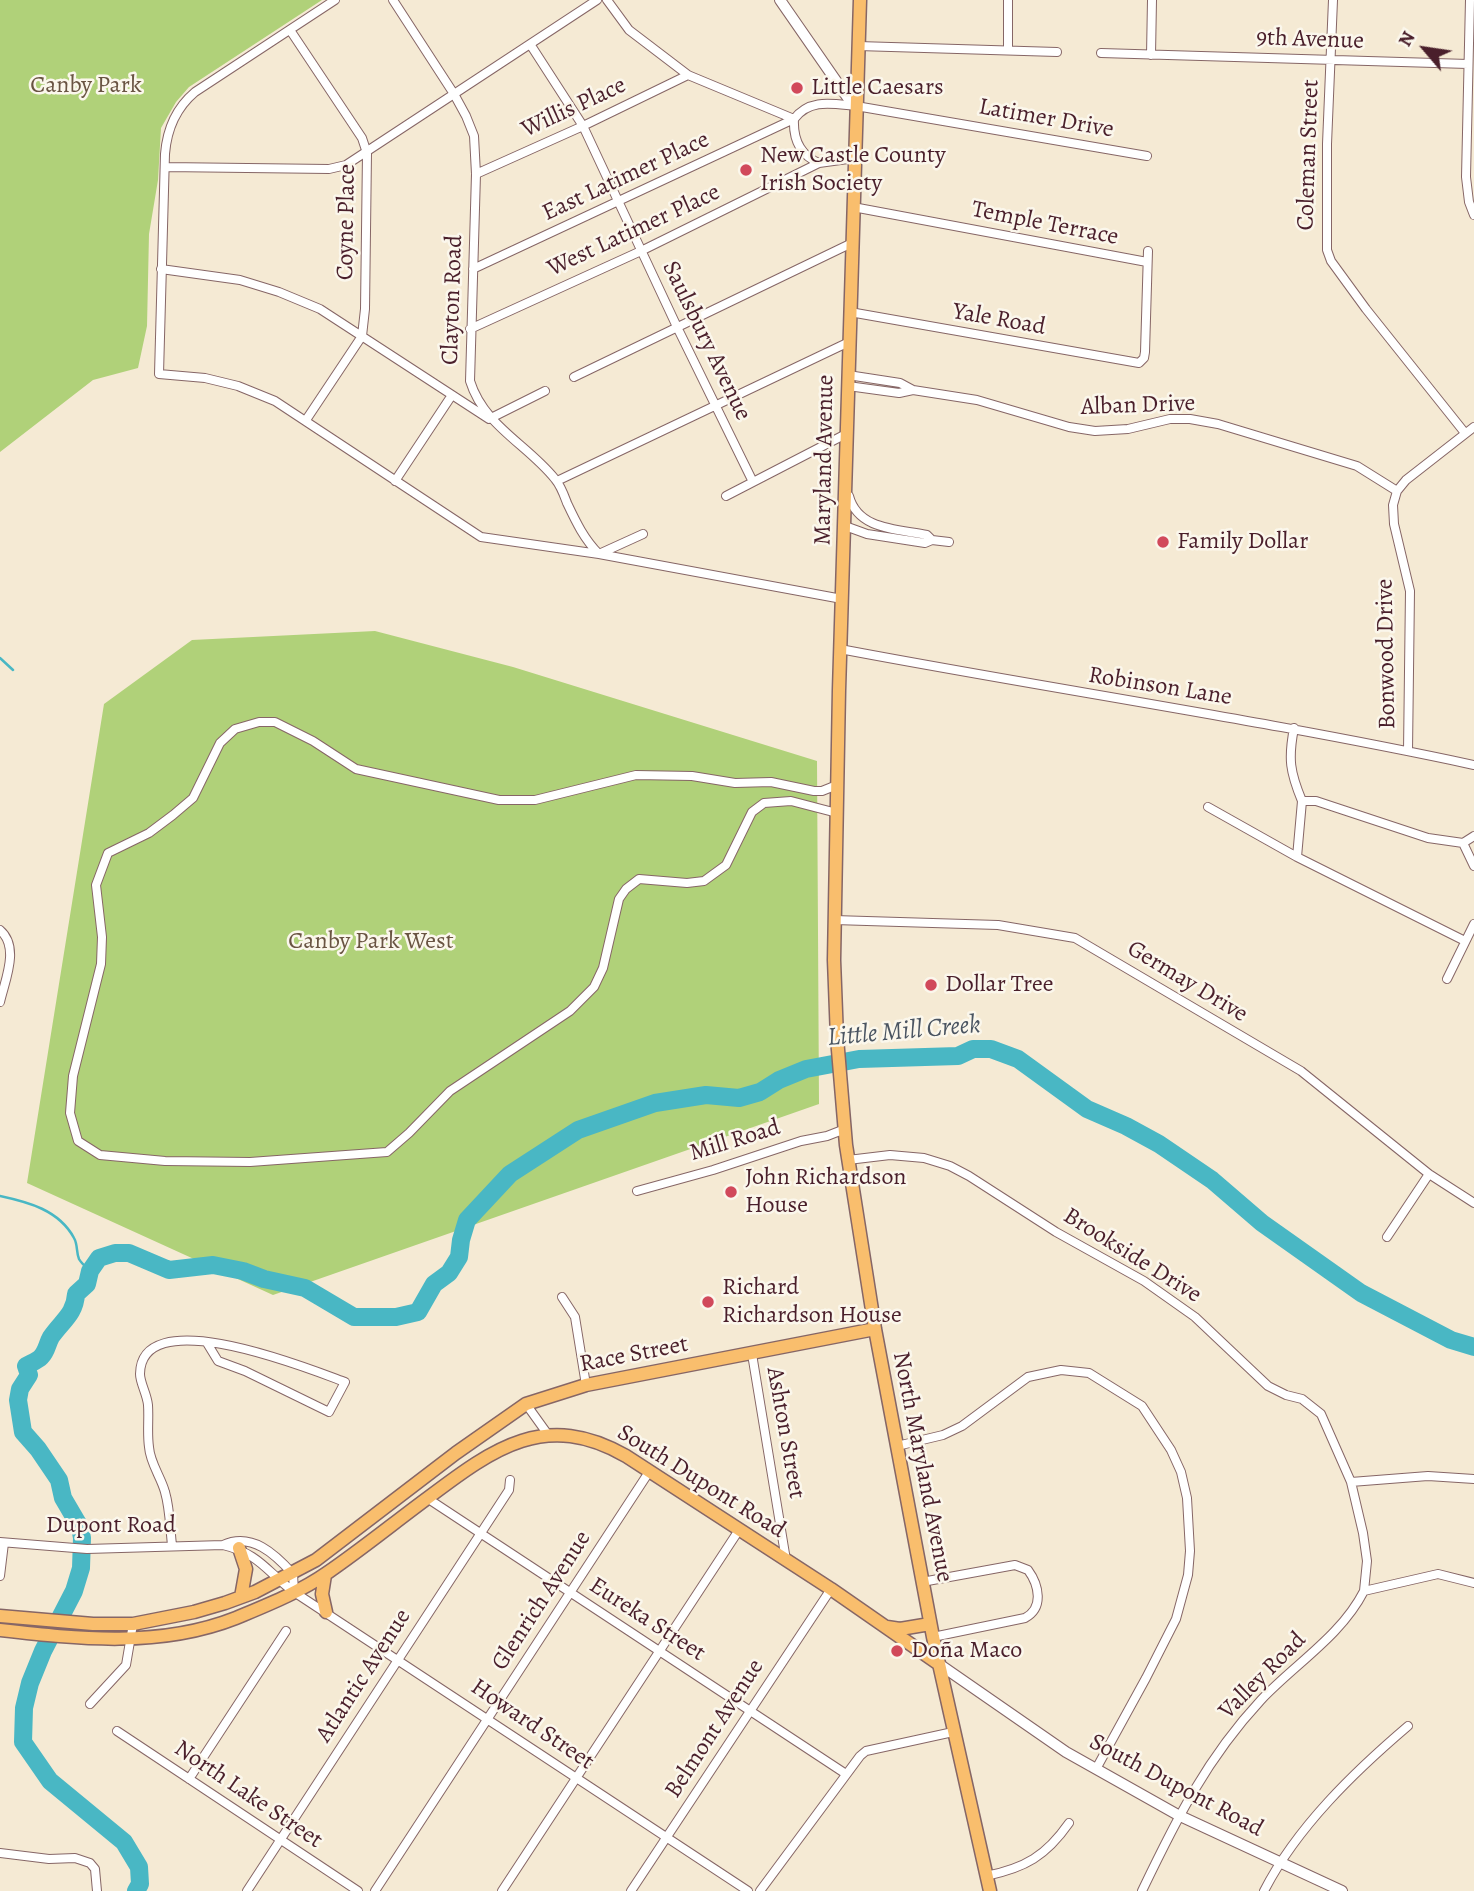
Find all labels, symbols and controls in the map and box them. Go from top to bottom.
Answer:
north arrow [1390,14,1460,84]
street label: 9th Avenue [1256,24,1364,56]
text: N [1392,26,1421,51]
street label: Willis Place [517,71,631,145]
park label: Canby Park [30,72,142,100]
place label: Little Caesars [811,74,944,102]
street label: Coleman Street [1292,79,1326,231]
marker: Little Caesars [789,80,805,96]
street label: Latimer Drive [976,93,1116,145]
street label: East Latimer Place [538,126,714,228]
place label: New Castle County Irish Society [760,142,946,198]
marker: New Castle County Irish Society [738,162,754,178]
street label: Coyne Place [332,164,362,280]
street label: West Latimer Place [543,178,725,284]
street label: Temple Terrace [969,196,1121,252]
street label: Clayton Road [436,235,470,365]
street label: Saulsbury Avenue [655,257,757,425]
street label: Yale Road [950,298,1048,342]
street label: Maryland Avenue [809,374,841,546]
street label: Alban Drive [1080,390,1196,422]
place label: Family Dollar [1177,528,1308,556]
marker: Family Dollar [1155,534,1171,550]
street label: Bonwood Drive [1371,578,1403,730]
street label: Robinson Lane [1086,661,1234,713]
park label: Canby Park West [288,928,454,956]
street label: Germay Drive [1122,935,1252,1029]
place label: Dollar Tree [945,971,1054,999]
marker: Dollar Tree [923,977,939,993]
water label: Little Mill Creek [826,1010,982,1054]
street label: Mill Road [686,1114,784,1168]
place label: John Richardson House [745,1164,907,1220]
marker: John Richardson House [723,1184,739,1200]
street label: Brookside Drive [1058,1202,1206,1310]
place label: Richard Richardson House [722,1274,902,1330]
marker: Richard Richardson House [700,1294,716,1310]
street label: Race Street [577,1330,691,1380]
street label: North Maryland Avenue [886,1349,958,1585]
street label: Ashton Street [759,1365,811,1501]
street label: South Dupont Road [612,1419,790,1545]
street label: Dupont Road [46,1512,176,1540]
street label: Glenrich Avenue [486,1526,598,1676]
street label: Eureka Street [583,1572,711,1668]
street label: Atlantic Avenue [310,1604,418,1748]
street label: Valley Road [1213,1626,1313,1726]
place label: Doña Maco [911,1637,1022,1665]
marker: Doña Maco [889,1643,905,1659]
street label: Belmont Avenue [659,1654,771,1804]
street label: Howard Street [465,1673,599,1777]
street label: South Dupont Road [1084,1728,1268,1844]
street label: North Lake Street [168,1735,328,1855]

